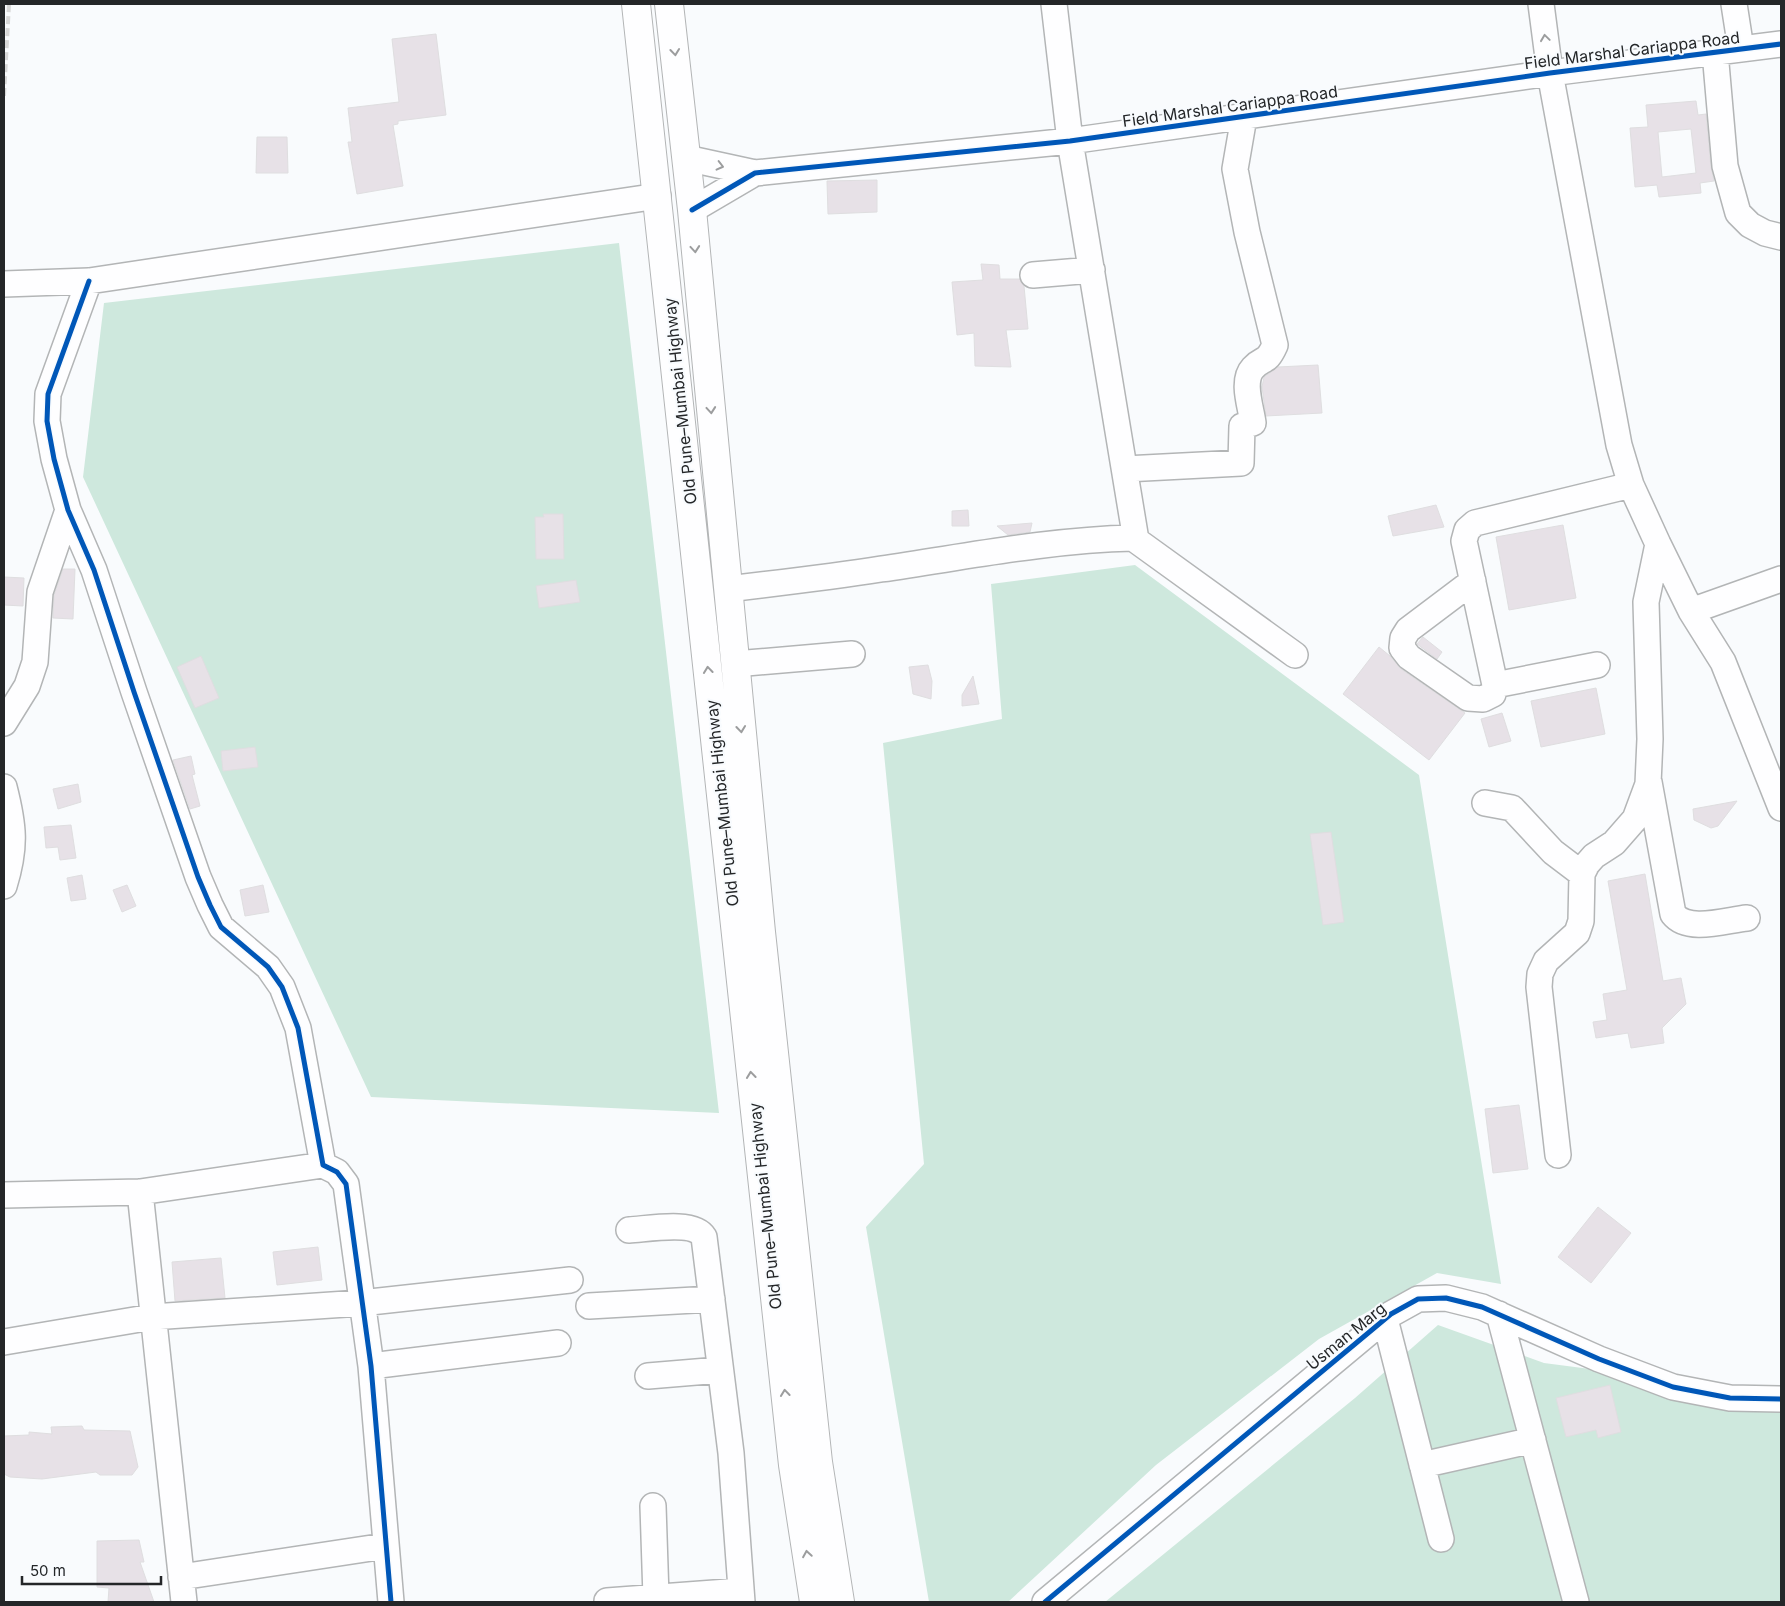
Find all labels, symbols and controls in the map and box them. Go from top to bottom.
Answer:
street label: Field Marshal Cariappa Road [1523,27,1741,73]
one-way arrow [1540,34,1551,42]
one-way arrow [670,48,681,56]
street label: Field Marshal Cariappa Road [1121,81,1339,131]
one-way arrow [716,160,725,171]
one-way arrow [690,245,701,253]
street label: Old Pune–Mumbai Highway [659,297,701,505]
one-way arrow [705,407,716,415]
one-way arrow [703,665,714,673]
street label: Old Pune–Mumbai Highway [701,699,743,907]
one-way arrow [736,725,747,733]
one-way arrow [746,1071,757,1079]
street label: Old Pune–Mumbai Highway [744,1102,786,1310]
street label: Usman Marg [1302,1298,1390,1374]
one-way arrow [780,1389,791,1397]
one-way arrow [802,1550,812,1558]
scale bar [22,1554,161,1586]
text: 50 m [30,1561,66,1580]

